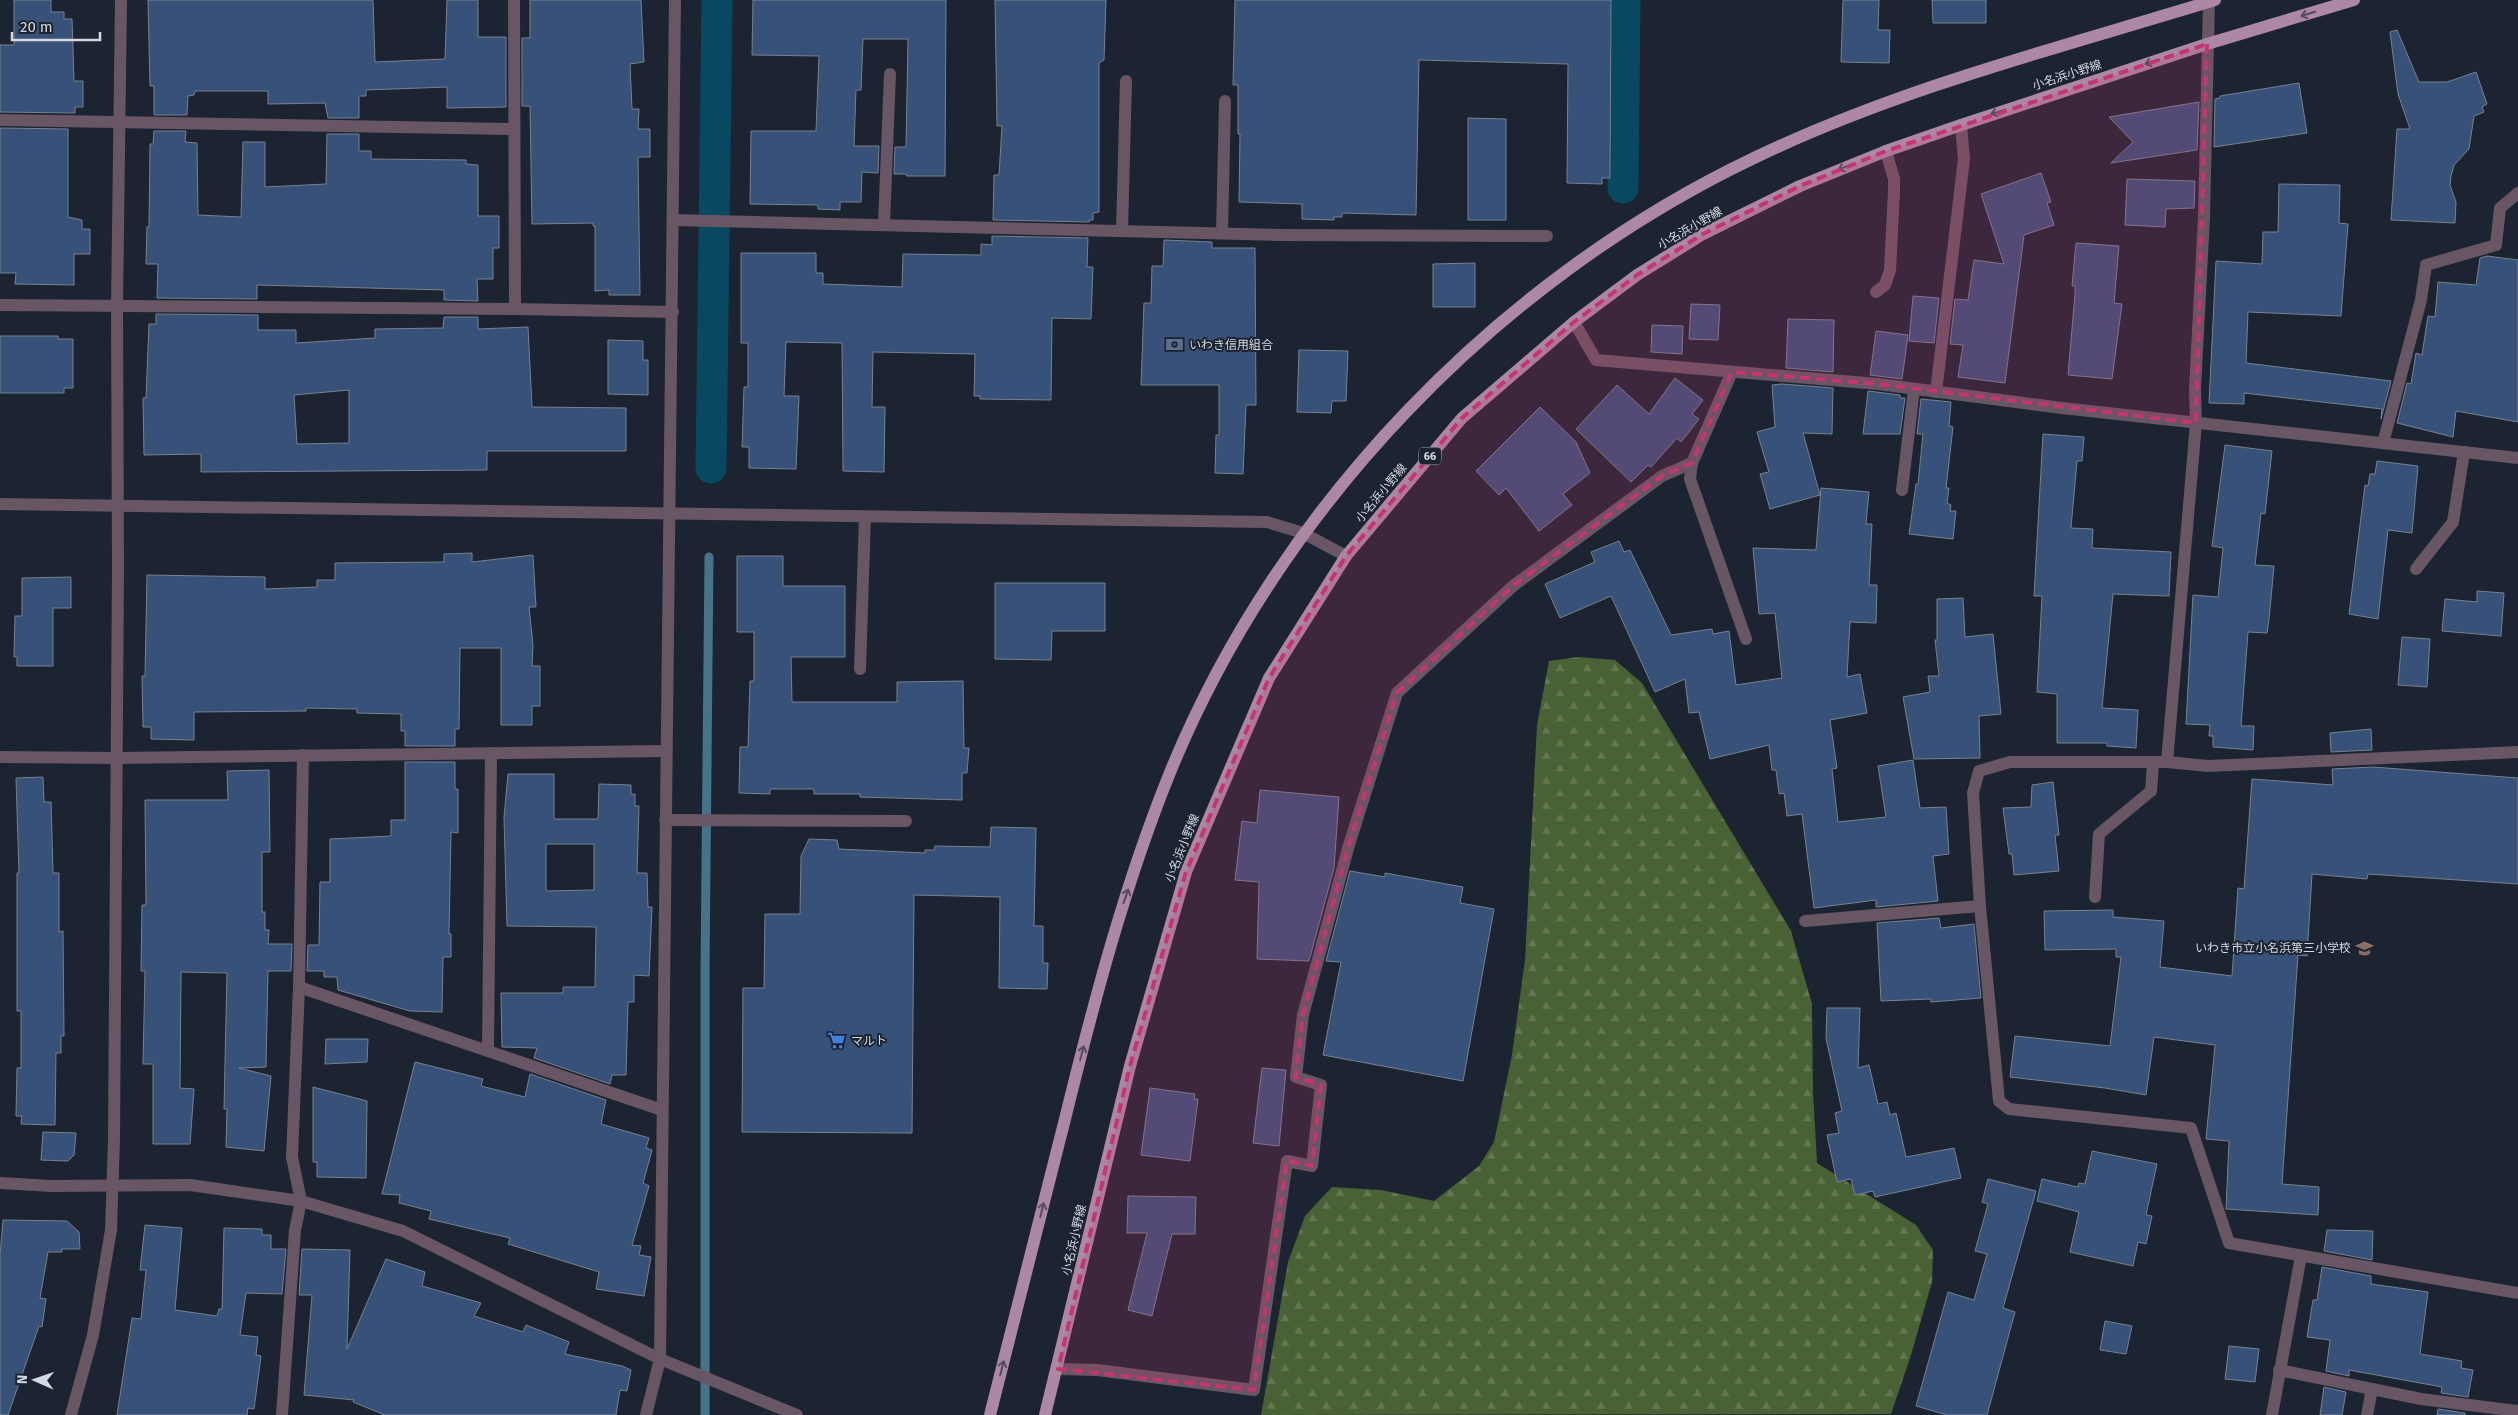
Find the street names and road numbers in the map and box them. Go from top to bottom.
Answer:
street label: 小名浜小野線 [2031,57,2103,93]
street label: 小名浜小野線 [1655,204,1725,252]
road number: 66 [1419,448,1441,464]
street label: 小名浜小野線 [1352,461,1410,525]
street label: 小名浜小野線 [1162,812,1202,884]
street label: 小名浜小野線 [1059,1203,1089,1277]

